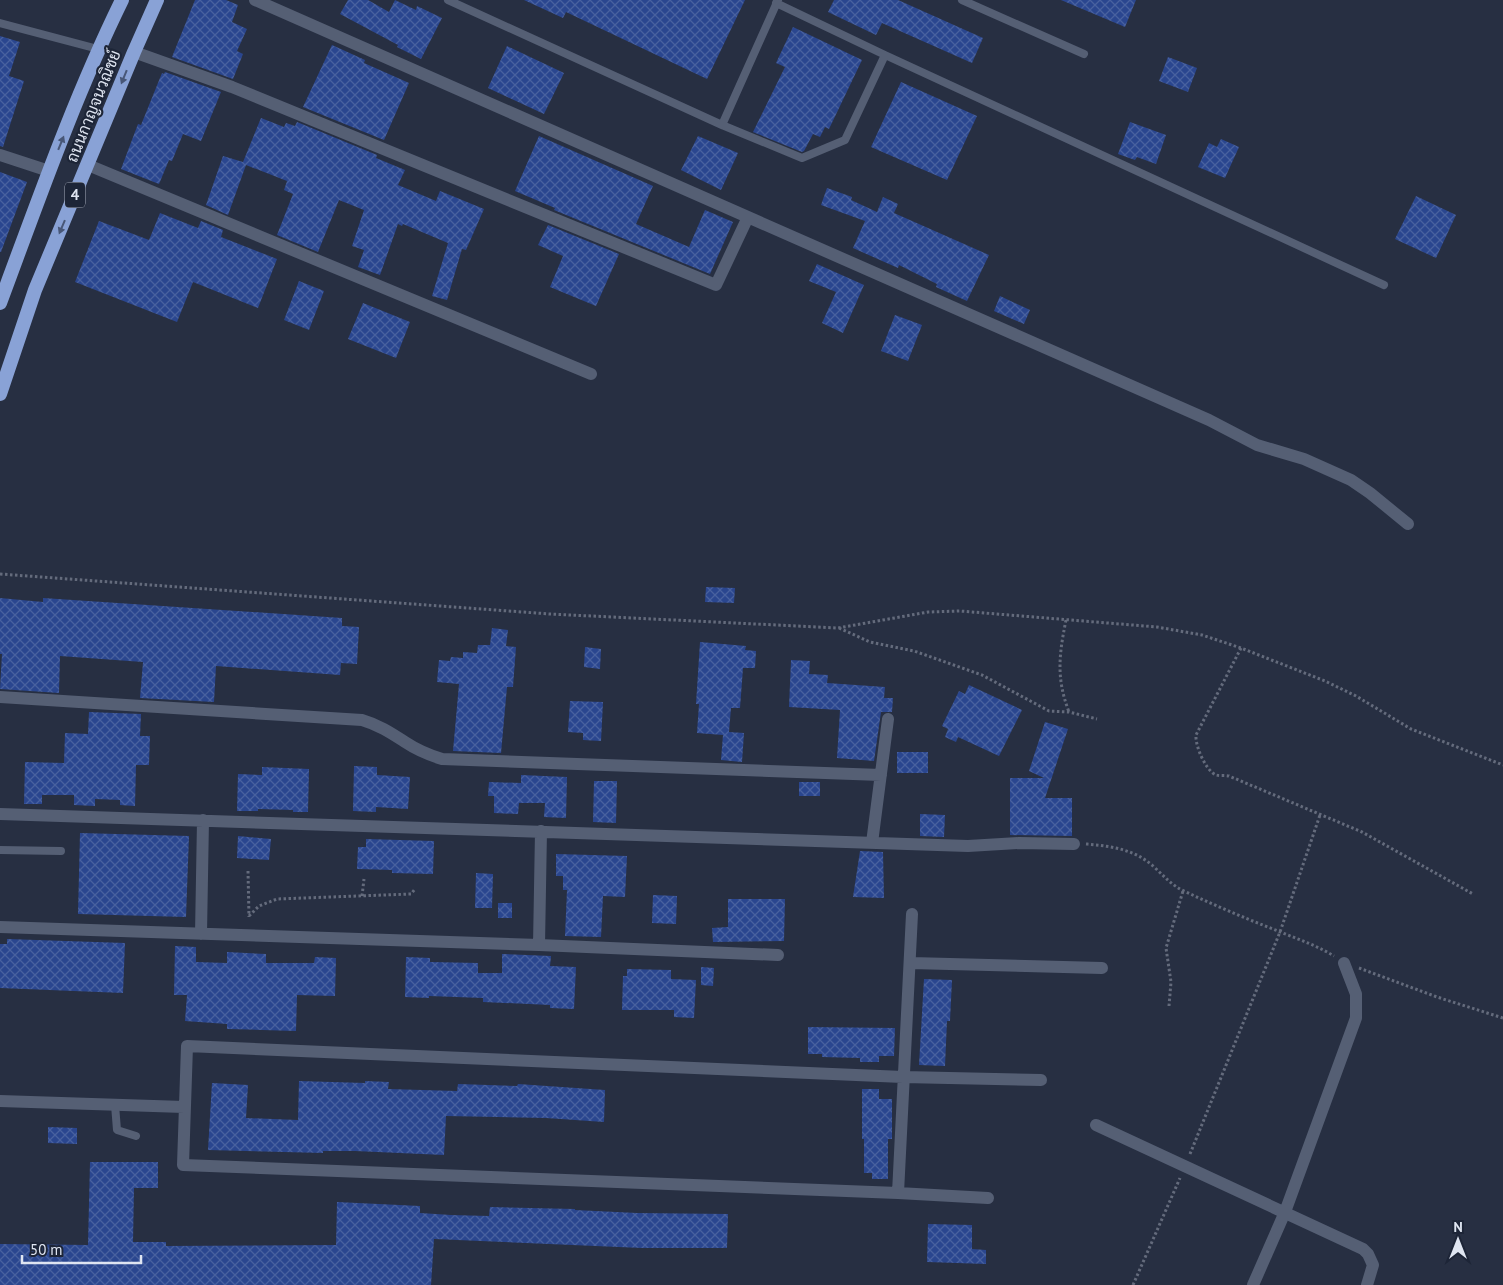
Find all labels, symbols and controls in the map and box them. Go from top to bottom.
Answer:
street label: ถนนกาญจนวณิชย์ [60,46,125,165]
one-way arrow [120,70,128,85]
one-way arrow [57,135,65,150]
road number: 4 [65,182,85,208]
one-way arrow [57,220,65,234]
north arrow [1433,1215,1483,1265]
text: N [1453,1218,1463,1236]
scale bar [22,1232,141,1264]
text: 50 m [30,1240,63,1259]

